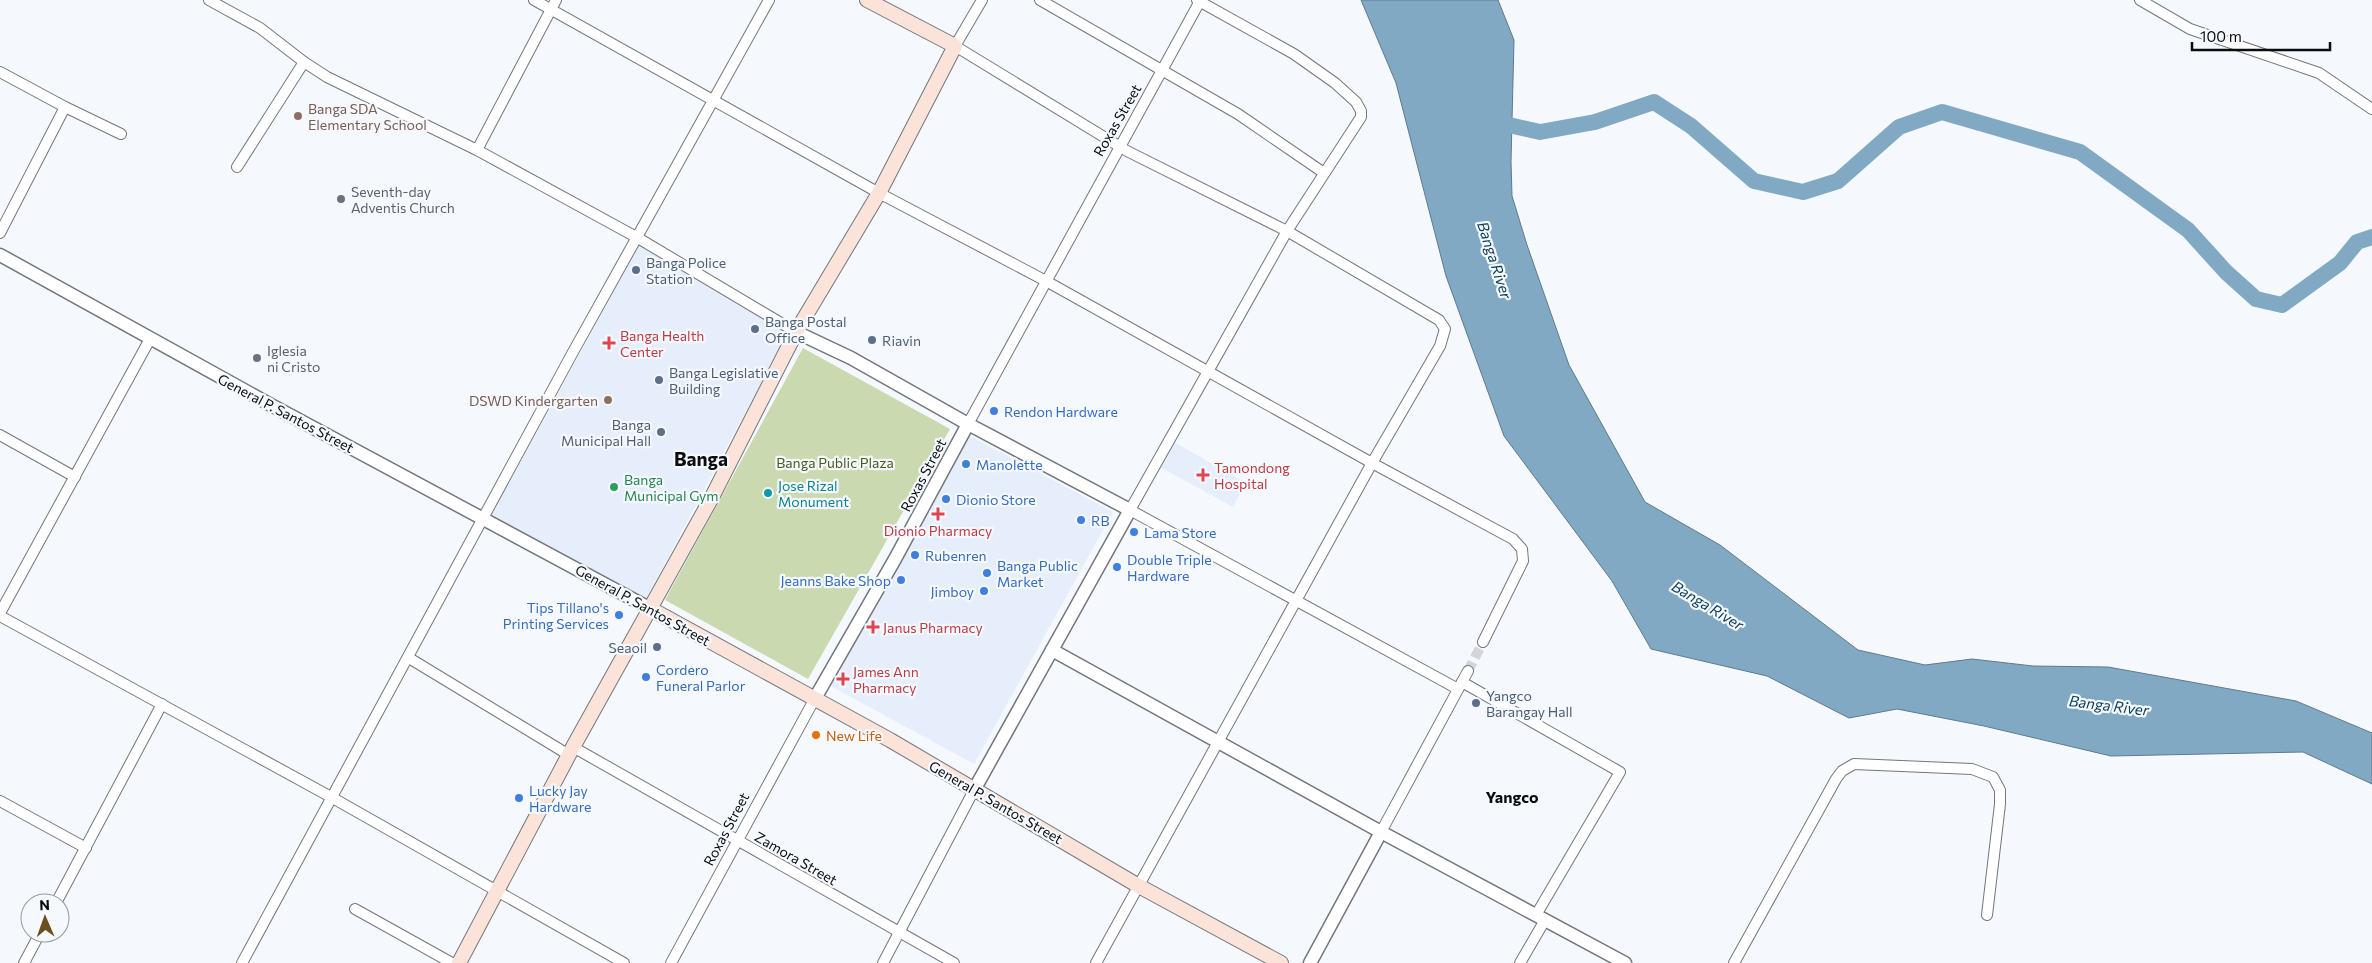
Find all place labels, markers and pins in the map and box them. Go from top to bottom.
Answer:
place label: Banga SDA Elementary School [308,100,427,133]
marker: Banga SDA Elementary School [292,110,304,122]
place label: Seventh-day Adventis Church [351,183,455,216]
marker: Seventh-day Adventis Church [335,193,347,205]
place label: Banga Police Station [646,254,726,287]
marker: Banga Police Station [630,264,642,276]
place label: Banga Postal Office [765,313,847,346]
marker: Banga Postal Office [749,323,761,335]
place label: Banga Health Center [620,327,704,360]
place label: Riavin [882,332,921,349]
marker: Riavin [866,334,878,346]
marker: Banga Health Center [602,336,616,350]
place label: Iglesia ni Cristo [267,342,320,375]
marker: Iglesia ni Cristo [251,352,263,364]
place label: Banga Legislative Building [669,364,778,397]
marker: Banga Legislative Building [653,374,665,386]
place label: DSWD Kindergarten [469,392,598,409]
marker: DSWD Kindergarten [602,394,614,406]
place label: Rendon Hardware [1004,403,1118,420]
marker: Rendon Hardware [988,405,1000,417]
place label: Banga Municipal Hall [561,416,651,449]
marker: Banga Municipal Hall [655,426,667,438]
place label: Manolette [976,456,1043,473]
marker: Manolette [960,458,972,470]
place label: Tamondong Hospital [1214,459,1290,492]
marker: Tamondong Hospital [1196,468,1210,482]
place label: Banga Municipal Gym [624,471,719,504]
place label: Jose Rizal Monument [778,477,849,510]
marker: Banga Municipal Gym [608,481,620,493]
marker: Jose Rizal Monument [762,487,774,499]
place label: Dionio Store [956,491,1036,508]
marker: Dionio Store [940,493,952,505]
marker: Dionio Pharmacy [932,508,944,520]
place label: RB [1091,512,1109,529]
marker: RB [1075,514,1087,526]
place label: Dionio Pharmacy [884,522,992,539]
place label: Lama Store [1144,524,1216,541]
marker: Lama Store [1128,526,1140,538]
place label: Rubenren [925,547,987,564]
marker: Rubenren [909,549,921,561]
place label: Double Triple Hardware [1127,551,1212,584]
place label: Banga Public Market [997,557,1078,590]
marker: Double Triple Hardware [1111,561,1123,573]
marker: Banga Public Market [981,567,993,579]
place label: Jeanns Bake Shop [781,572,891,589]
marker: Jeanns Bake Shop [895,574,907,586]
place label: Jimboy [930,583,974,600]
marker: Jimboy [978,585,990,597]
place label: Tips Tillano's Printing Services [503,599,609,632]
marker: Tips Tillano's Printing Services [613,609,625,621]
place label: Janus Pharmacy [883,619,983,636]
marker: Janus Pharmacy [867,621,879,633]
place label: Seaoil [609,639,647,656]
marker: Seaoil [651,641,663,653]
place label: Cordero Funeral Parlor [656,661,746,694]
place label: James Ann Pharmacy [853,663,919,696]
marker: Cordero Funeral Parlor [640,671,652,683]
marker: James Ann Pharmacy [837,673,849,685]
place label: Yangco Barangay Hall [1486,687,1573,720]
marker: Yangco Barangay Hall [1470,697,1482,709]
place label: New Life [826,727,882,744]
marker: New Life [810,729,822,741]
place label: Lucky Jay Hardware [529,782,591,815]
marker: Lucky Jay Hardware [513,792,525,804]

